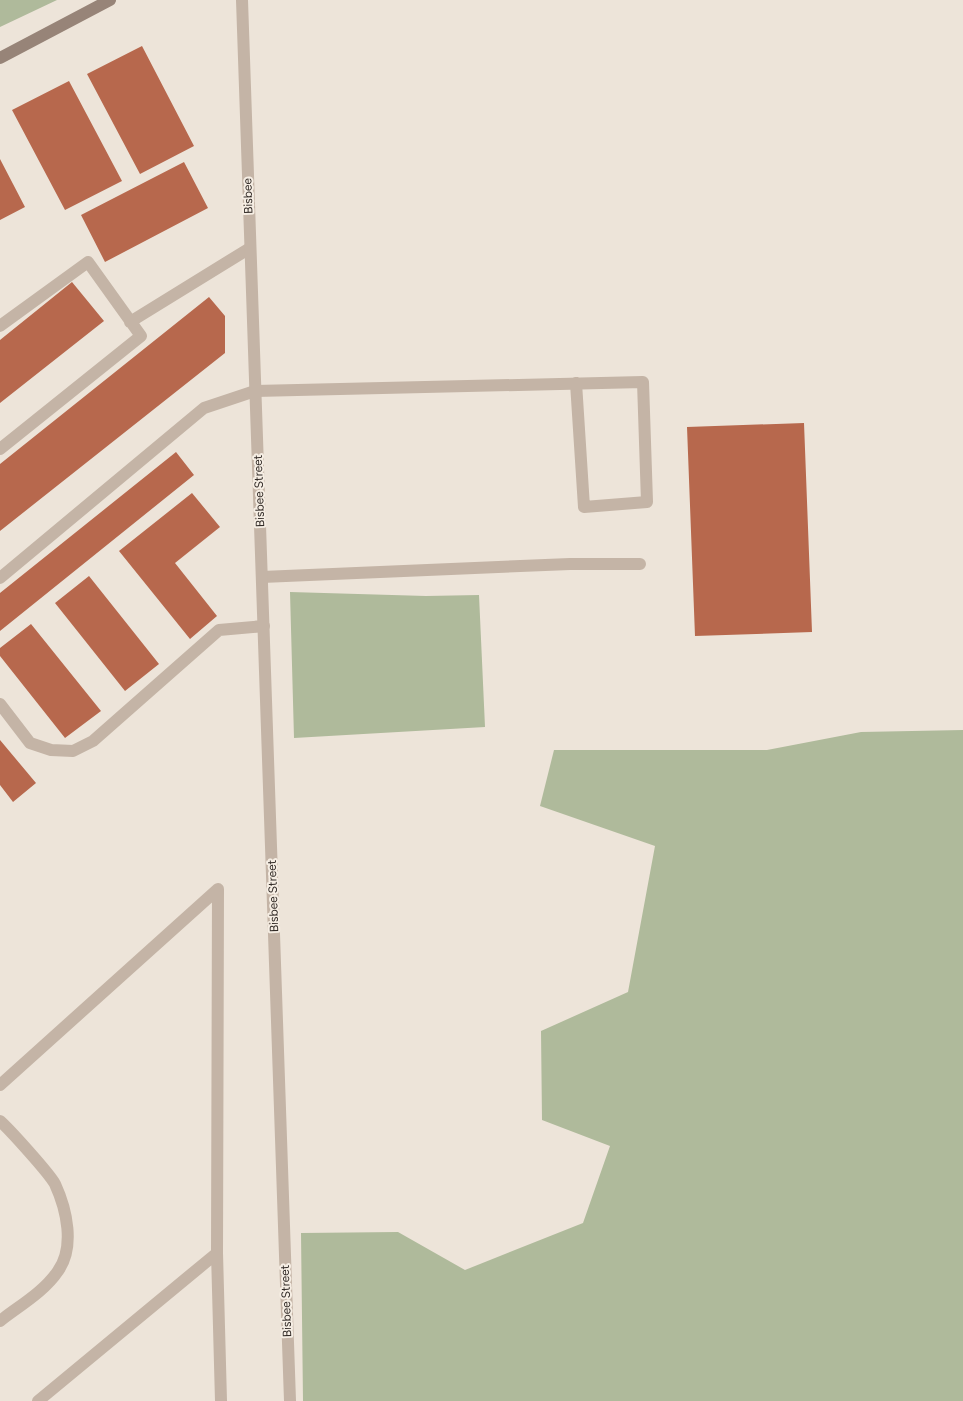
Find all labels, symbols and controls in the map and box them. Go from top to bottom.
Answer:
street label: Bisbee [240,177,256,214]
street label: Bisbee Street [251,454,267,527]
street label: Bisbee Street [265,859,281,932]
street label: Bisbee Street [278,1264,294,1337]

